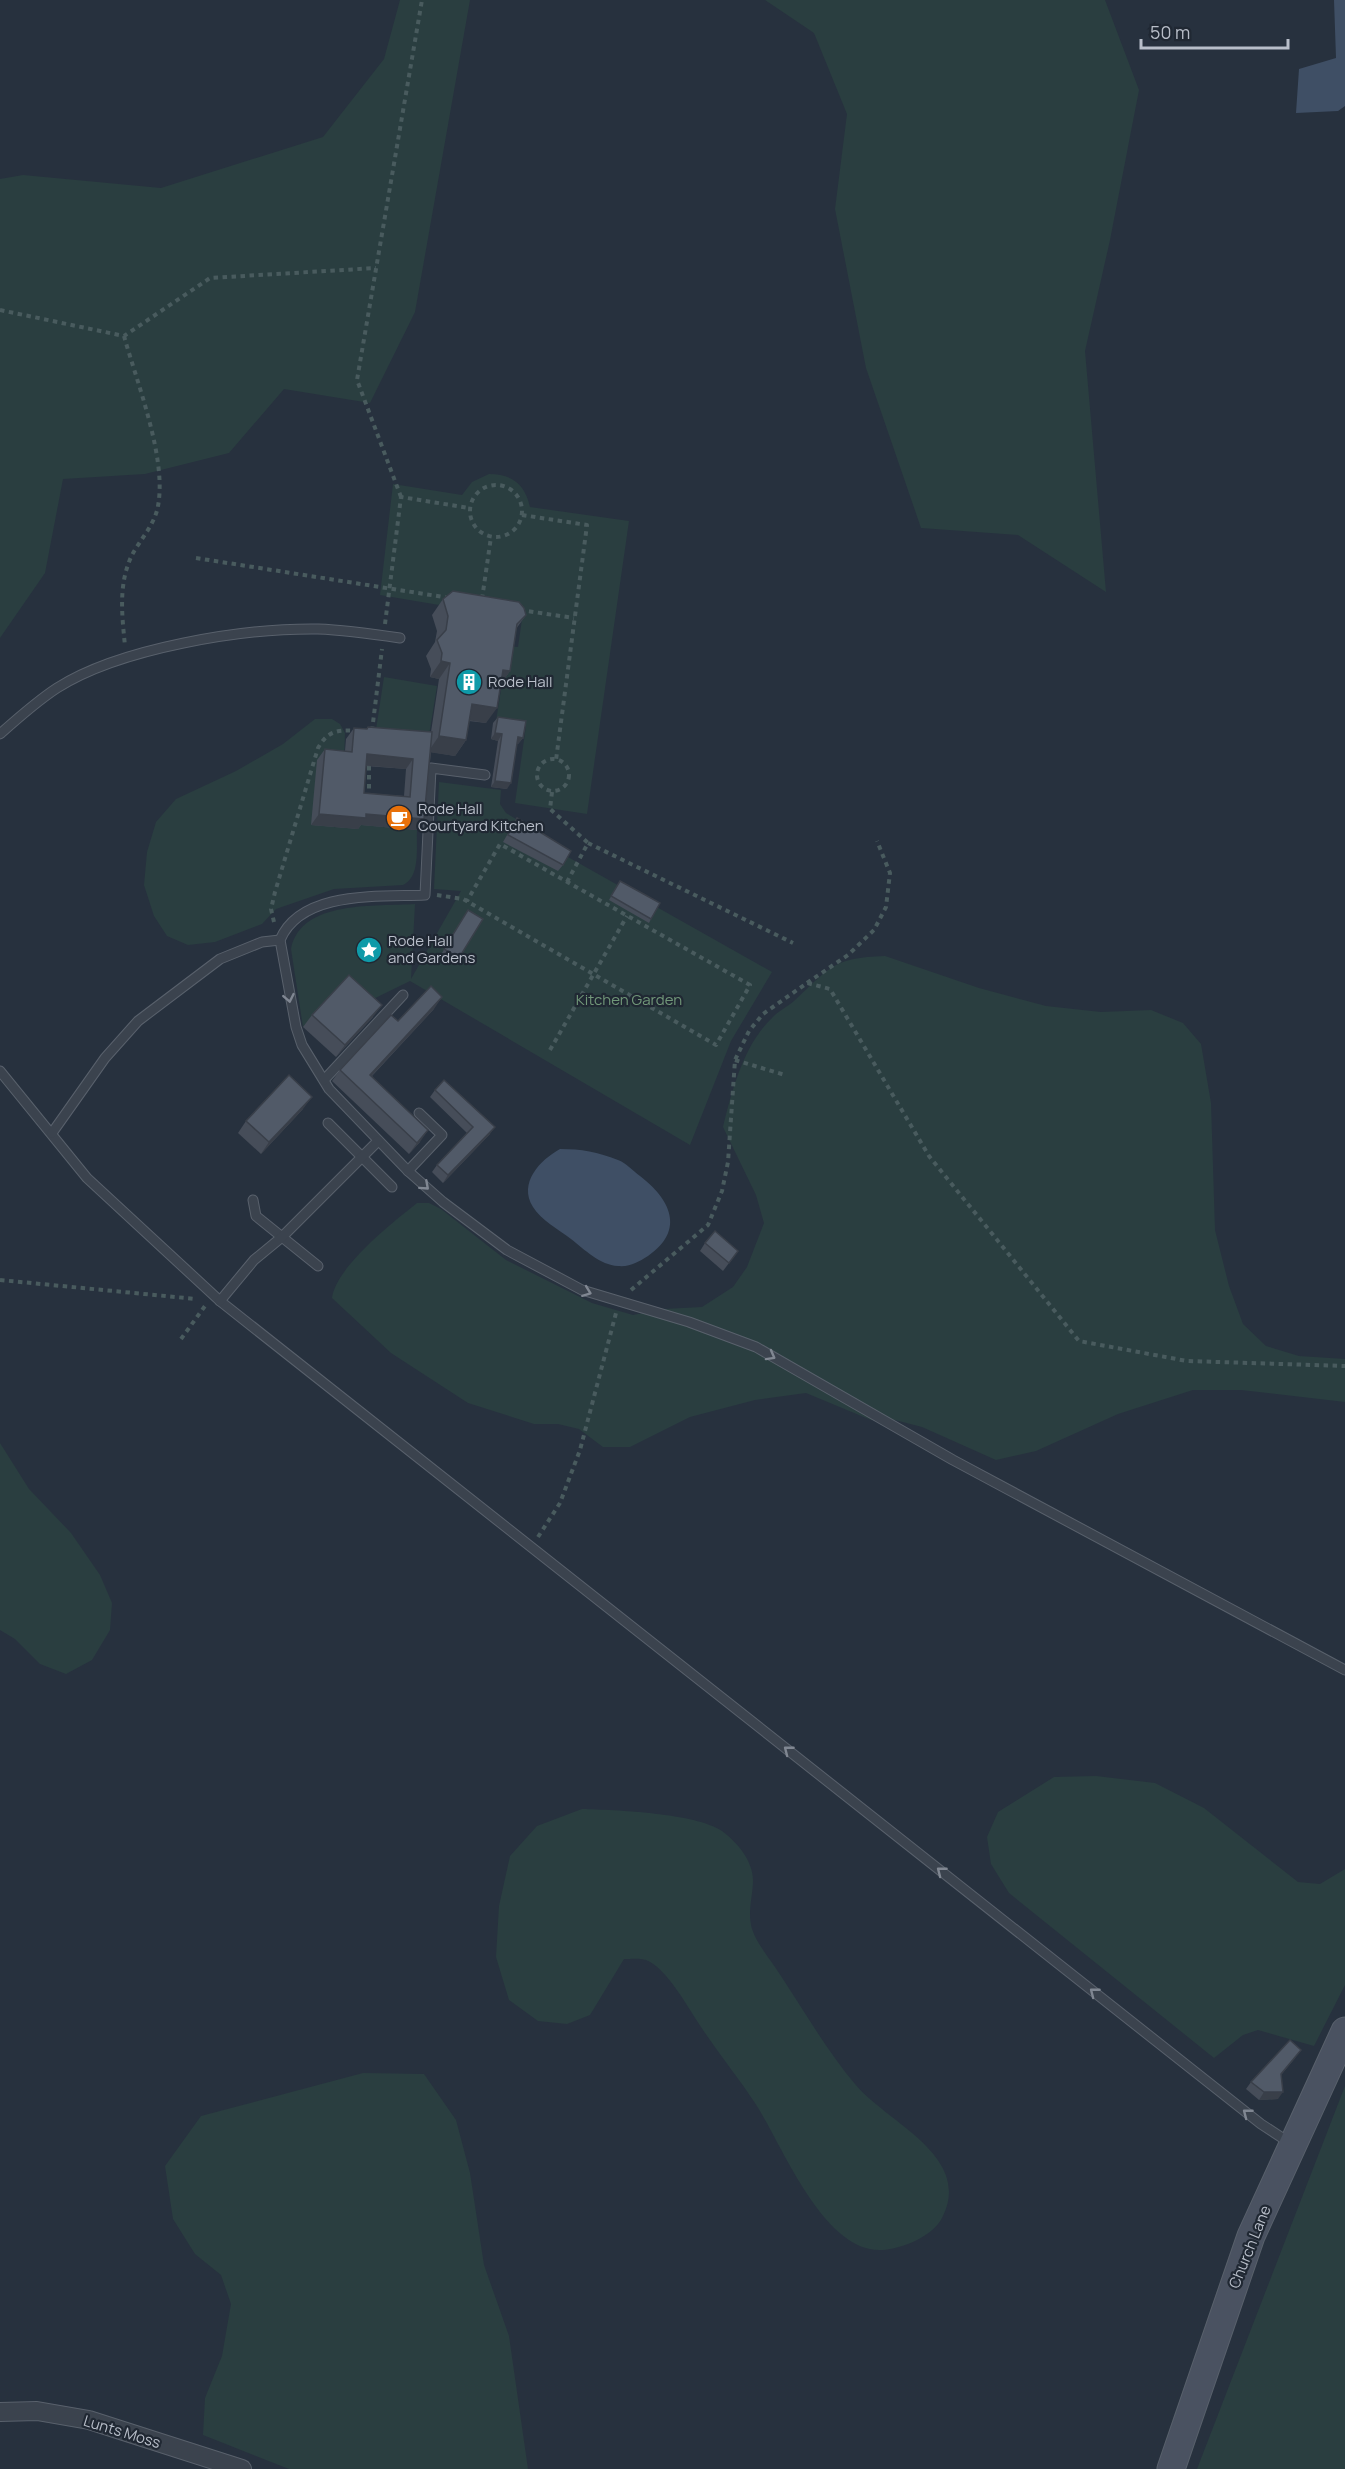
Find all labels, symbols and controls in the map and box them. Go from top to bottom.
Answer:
scale bar [1141,12,1288,50]
text: 50 m [1150,20,1190,44]
building icon: Rode Hall [454,667,484,697]
place label: Rode Hall [488,671,553,692]
place label: Rode Hall Courtyard Kitchen [418,798,544,836]
cafe icon: Rode Hall Courtyard Kitchen [384,803,414,833]
place label: Rode Hall and Gardens [388,930,476,968]
place icon: Rode Hall and Gardens [354,935,384,965]
park label: Kitchen Garden [576,989,682,1010]
one-way arrow [283,993,295,1002]
one-way arrow [418,1179,429,1190]
one-way arrow [581,1285,592,1297]
one-way arrow [765,1349,775,1360]
one-way arrow [784,1746,795,1757]
one-way arrow [937,1867,948,1878]
one-way arrow [1090,1988,1101,1999]
one-way arrow [1242,2109,1253,2120]
street label: Church Lane [1223,2202,1276,2291]
street label: Lunts Moss [81,2410,163,2453]

